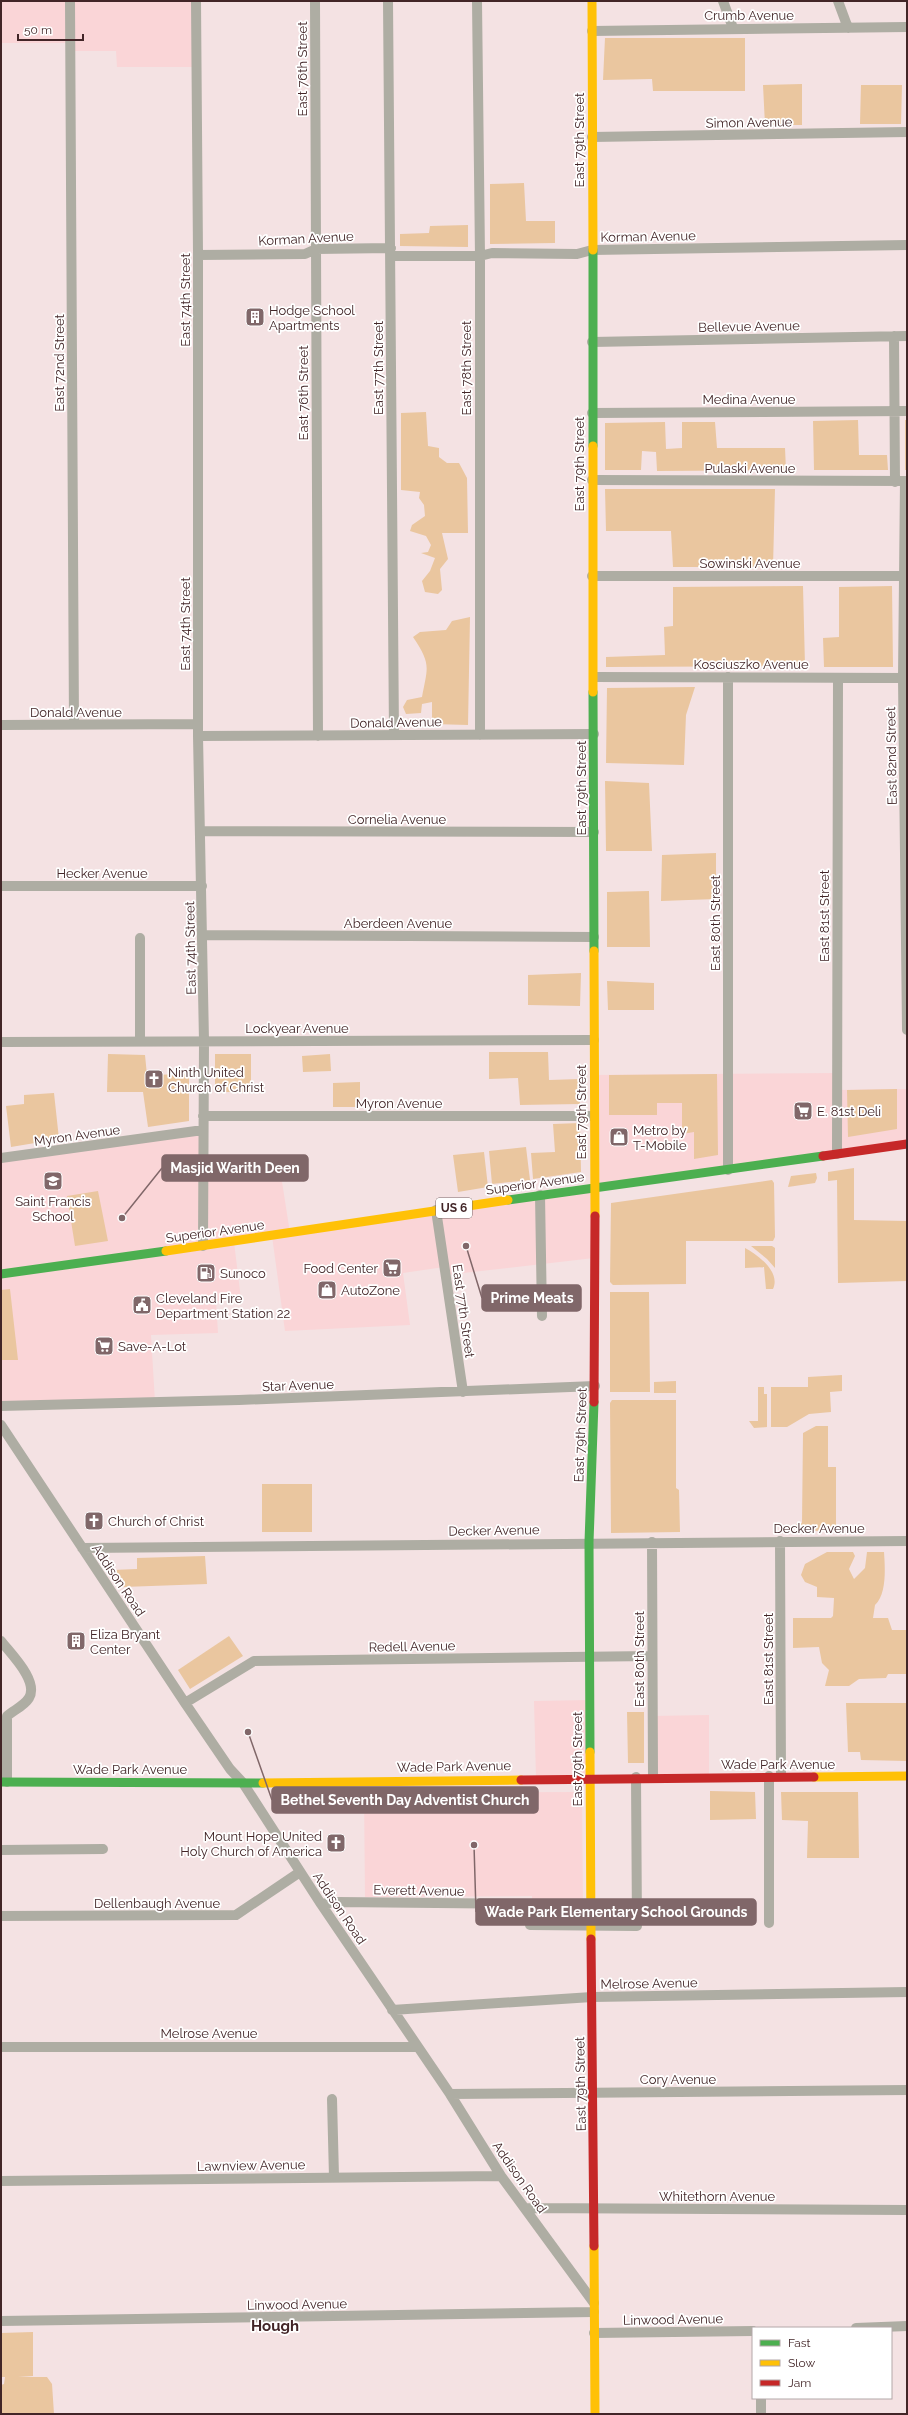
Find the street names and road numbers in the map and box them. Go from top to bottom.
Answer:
street label: Crumb Avenue [704,8,794,23]
street label: East 76th Street [295,21,310,117]
street label: East 79th Street [572,92,587,187]
street label: Simon Avenue [706,114,793,131]
street label: Korman Avenue [258,228,354,248]
street label: Korman Avenue [600,228,696,245]
street label: East 74th Street [178,253,193,347]
street label: East 72nd Street [52,314,67,412]
street label: Bellevue Avenue [698,318,800,335]
street label: East 77th Street [371,320,386,415]
street label: East 78th Street [459,320,474,415]
street label: East 76th Street [296,345,311,441]
street label: Medina Avenue [702,392,796,407]
street label: East 79th Street [572,416,587,511]
street label: Pulaski Avenue [705,461,796,476]
street label: Sowinski Avenue [700,556,801,571]
street label: East 74th Street [178,577,193,671]
street label: Kosciuszko Avenue [693,657,809,672]
street label: Donald Avenue [30,705,122,720]
street label: East 82nd Street [883,706,900,805]
street label: Donald Avenue [350,714,442,731]
street label: East 79th Street [574,740,589,835]
street label: Cornelia Avenue [348,812,447,827]
street label: Hecker Avenue [56,866,148,881]
street label: East 81st Street [817,869,832,962]
street label: East 80th Street [708,874,723,971]
street label: East 74th Street [182,900,199,995]
street label: Aberdeen Avenue [344,916,453,931]
street label: Lockyear Avenue [245,1021,349,1036]
street label: East 79th Street [574,1064,589,1159]
street label: Myron Avenue [356,1096,443,1111]
street label: Myron Avenue [33,1122,121,1149]
street label: Superior Avenue [485,1169,586,1198]
road number: US 6 [436,1198,472,1218]
street label: Superior Avenue [165,1217,266,1246]
street label: East 77th Street [450,1263,478,1359]
street label: Star Avenue [262,1377,335,1394]
street label: East 79th Street [571,1387,590,1483]
street label: Decker Avenue [773,1521,865,1536]
street label: Decker Avenue [448,1522,540,1539]
street label: Addison Road [89,1541,148,1619]
street label: East 80th Street [632,1610,647,1707]
street label: East 81st Street [761,1612,776,1705]
street label: Redell Avenue [368,1638,456,1655]
street label: East 79th Street [570,1711,585,1806]
street label: Wade Park Avenue [721,1757,835,1772]
street label: Wade Park Avenue [397,1758,512,1775]
street label: Wade Park Avenue [73,1762,187,1777]
street label: Addison Road [310,1869,369,1947]
street label: Everett Avenue [373,1882,465,1899]
street label: Dellenbaugh Avenue [94,1896,220,1911]
street label: Melrose Avenue [600,1975,698,1992]
street label: Melrose Avenue [161,2026,258,2041]
street label: East 79th Street [572,2036,589,2131]
street label: Cory Avenue [640,2072,717,2087]
street label: Addison Road [489,2139,550,2216]
street label: Lawnview Avenue [197,2157,306,2174]
street label: Whitethorn Avenue [659,2189,775,2204]
street label: Linwood Avenue [247,2296,348,2313]
street label: Linwood Avenue [623,2311,724,2328]

